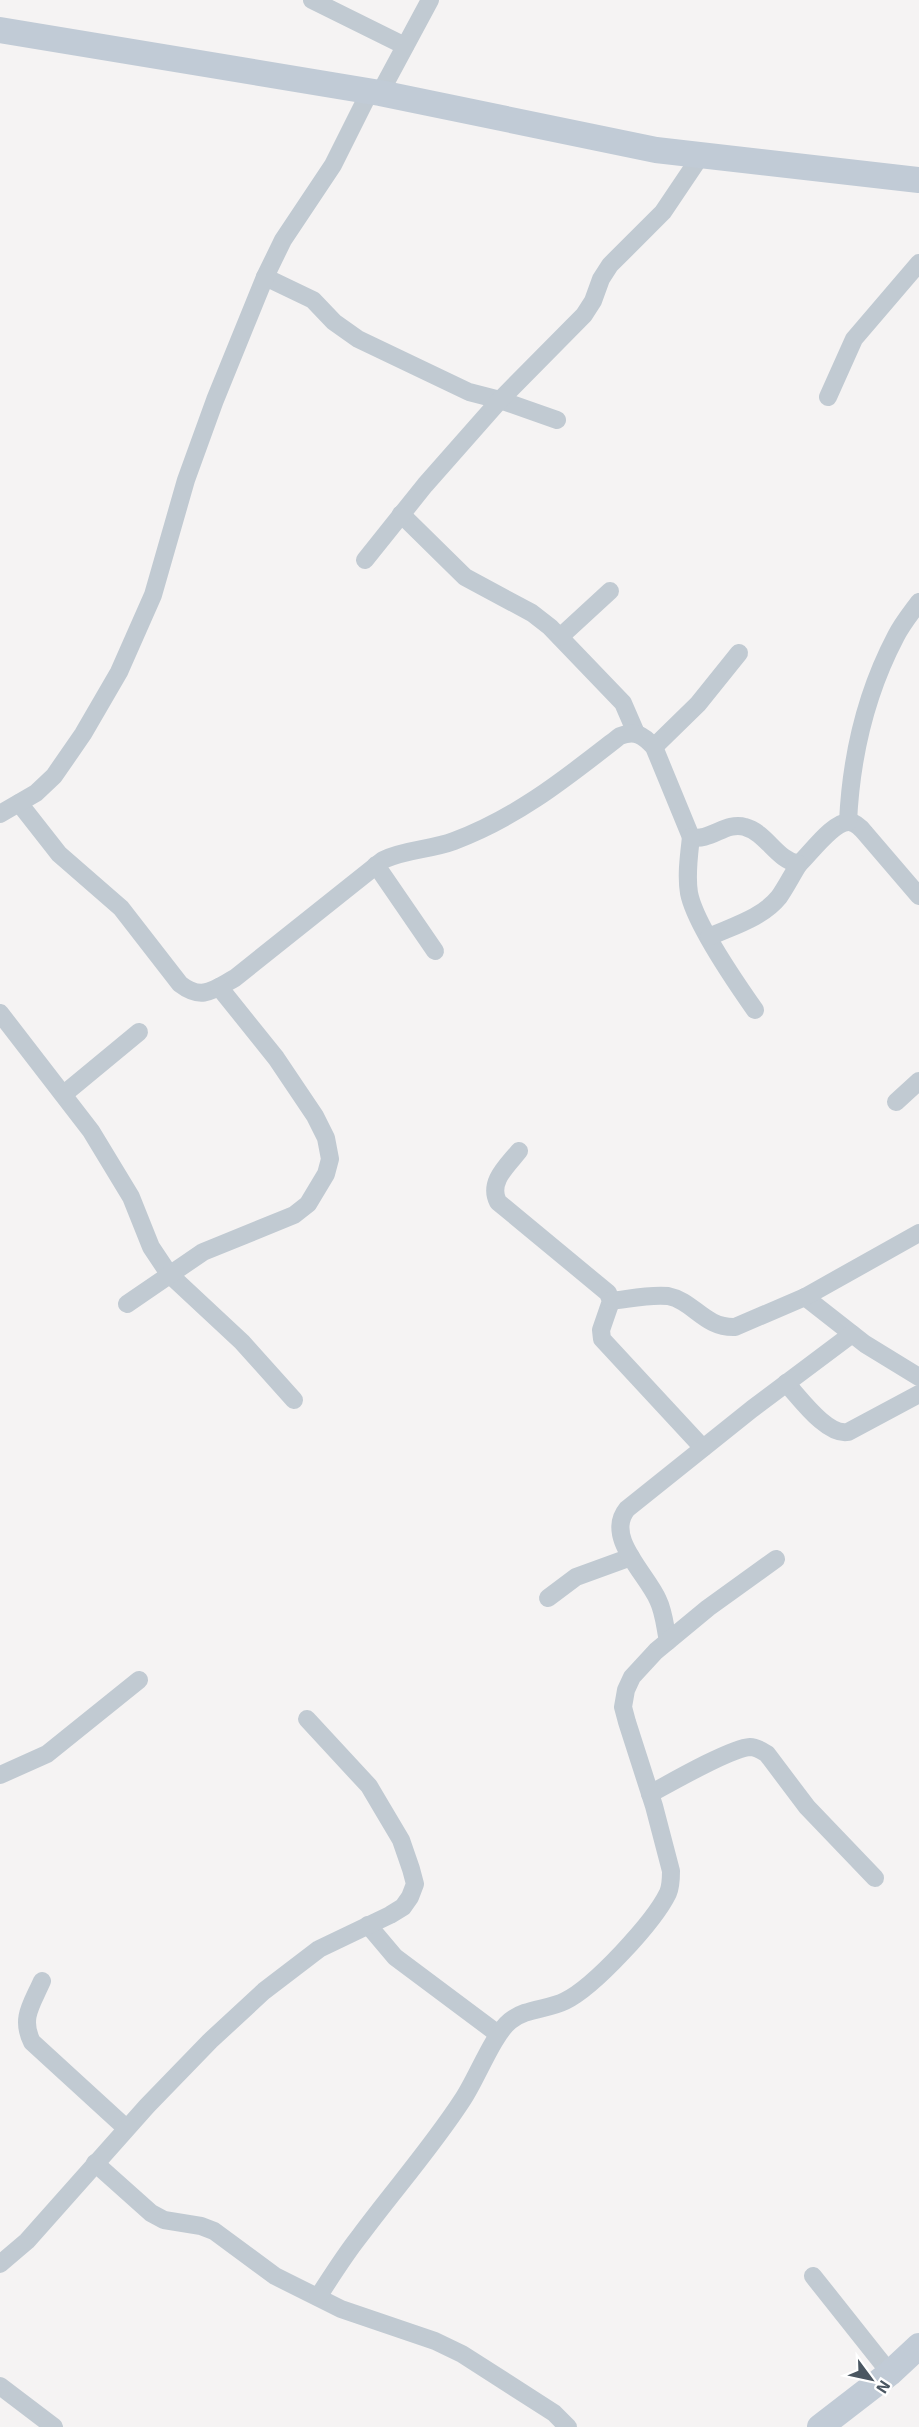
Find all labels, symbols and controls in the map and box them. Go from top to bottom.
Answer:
north arrow [841,2349,901,2409]
text: N [873,2377,895,2397]

